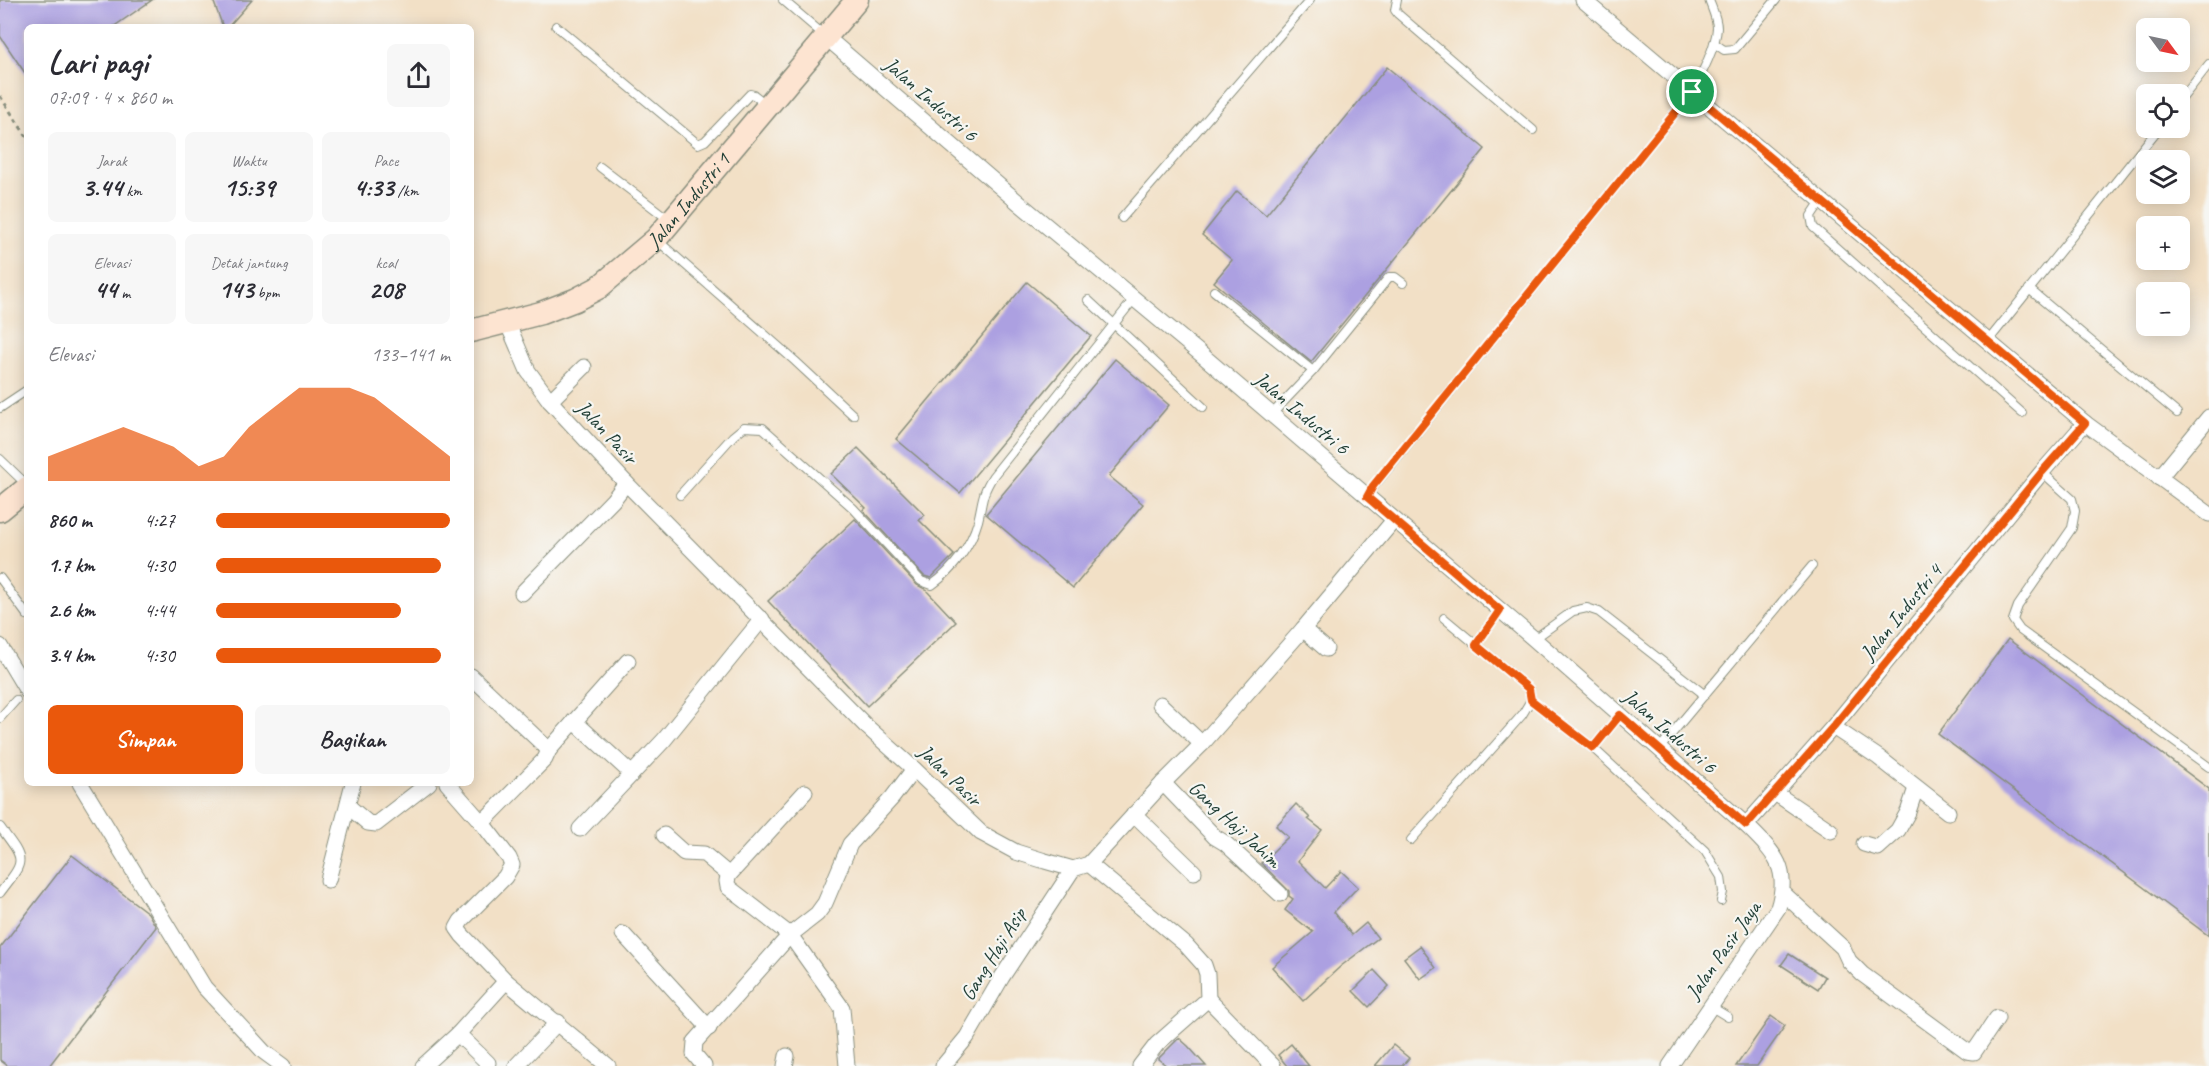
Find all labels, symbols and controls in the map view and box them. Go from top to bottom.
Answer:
north arrow [2136,18,2190,72]
map controls [2136,18,2190,336]
text: Lari pagi [48,41,148,83]
button: share [387,44,450,107]
street label: Jalan Industri 6 [878,50,984,147]
pin [1666,66,1717,117]
icon: arrive [1675,75,1708,108]
button: locate [2136,84,2190,138]
text: 07:09 · 4 × 860 m [48,85,172,110]
street label: Jalan Industri 1 [641,146,737,254]
button: layers [2136,150,2190,204]
text: Jarak [97,151,127,171]
text: Waktu [231,151,267,171]
text: Pace [374,151,398,171]
text: 3.44 [82,171,122,204]
text: 15:39 [223,171,275,204]
text: 4:33 [353,171,394,204]
text: km [122,181,142,201]
text: /km [394,181,419,201]
button: + [2136,216,2190,270]
text: Elevasi [94,253,130,273]
text: Detak jantung [210,253,288,273]
text: kcal [375,253,397,273]
text: 44 [94,273,117,306]
text: 143 [219,273,254,306]
text: 208 [368,273,404,306]
button: − [2136,282,2190,336]
text: m [117,283,130,303]
text: bpm [254,283,279,303]
text: Elevasi [48,342,94,367]
text: 133–141 m [371,342,450,367]
street label: Jalan Industri 6 [1248,365,1355,461]
street label: Jalan Pasir [570,394,645,471]
text: 860 m [48,508,92,533]
text: 4:27 [144,508,175,533]
text: 1.7 km [48,553,94,578]
text: 4:30 [144,553,175,578]
street label: Jalan Industri 4 [1854,557,1949,666]
text: 2.6 km [48,598,95,623]
text: 4:44 [144,598,175,623]
text: 3.4 km [48,643,95,668]
text: 4:30 [144,643,175,668]
street label: Jalan Industri 6 [1617,682,1723,779]
button: Simpan [48,705,243,774]
button: Bagikan [255,705,450,774]
street label: Jalan Pasir [912,738,989,813]
street label: Gang Haji Jahim [1183,775,1288,874]
street label: Jalan Pasir Jaya [1679,894,1768,1005]
street label: Gang Haji Asip [954,902,1032,1005]

